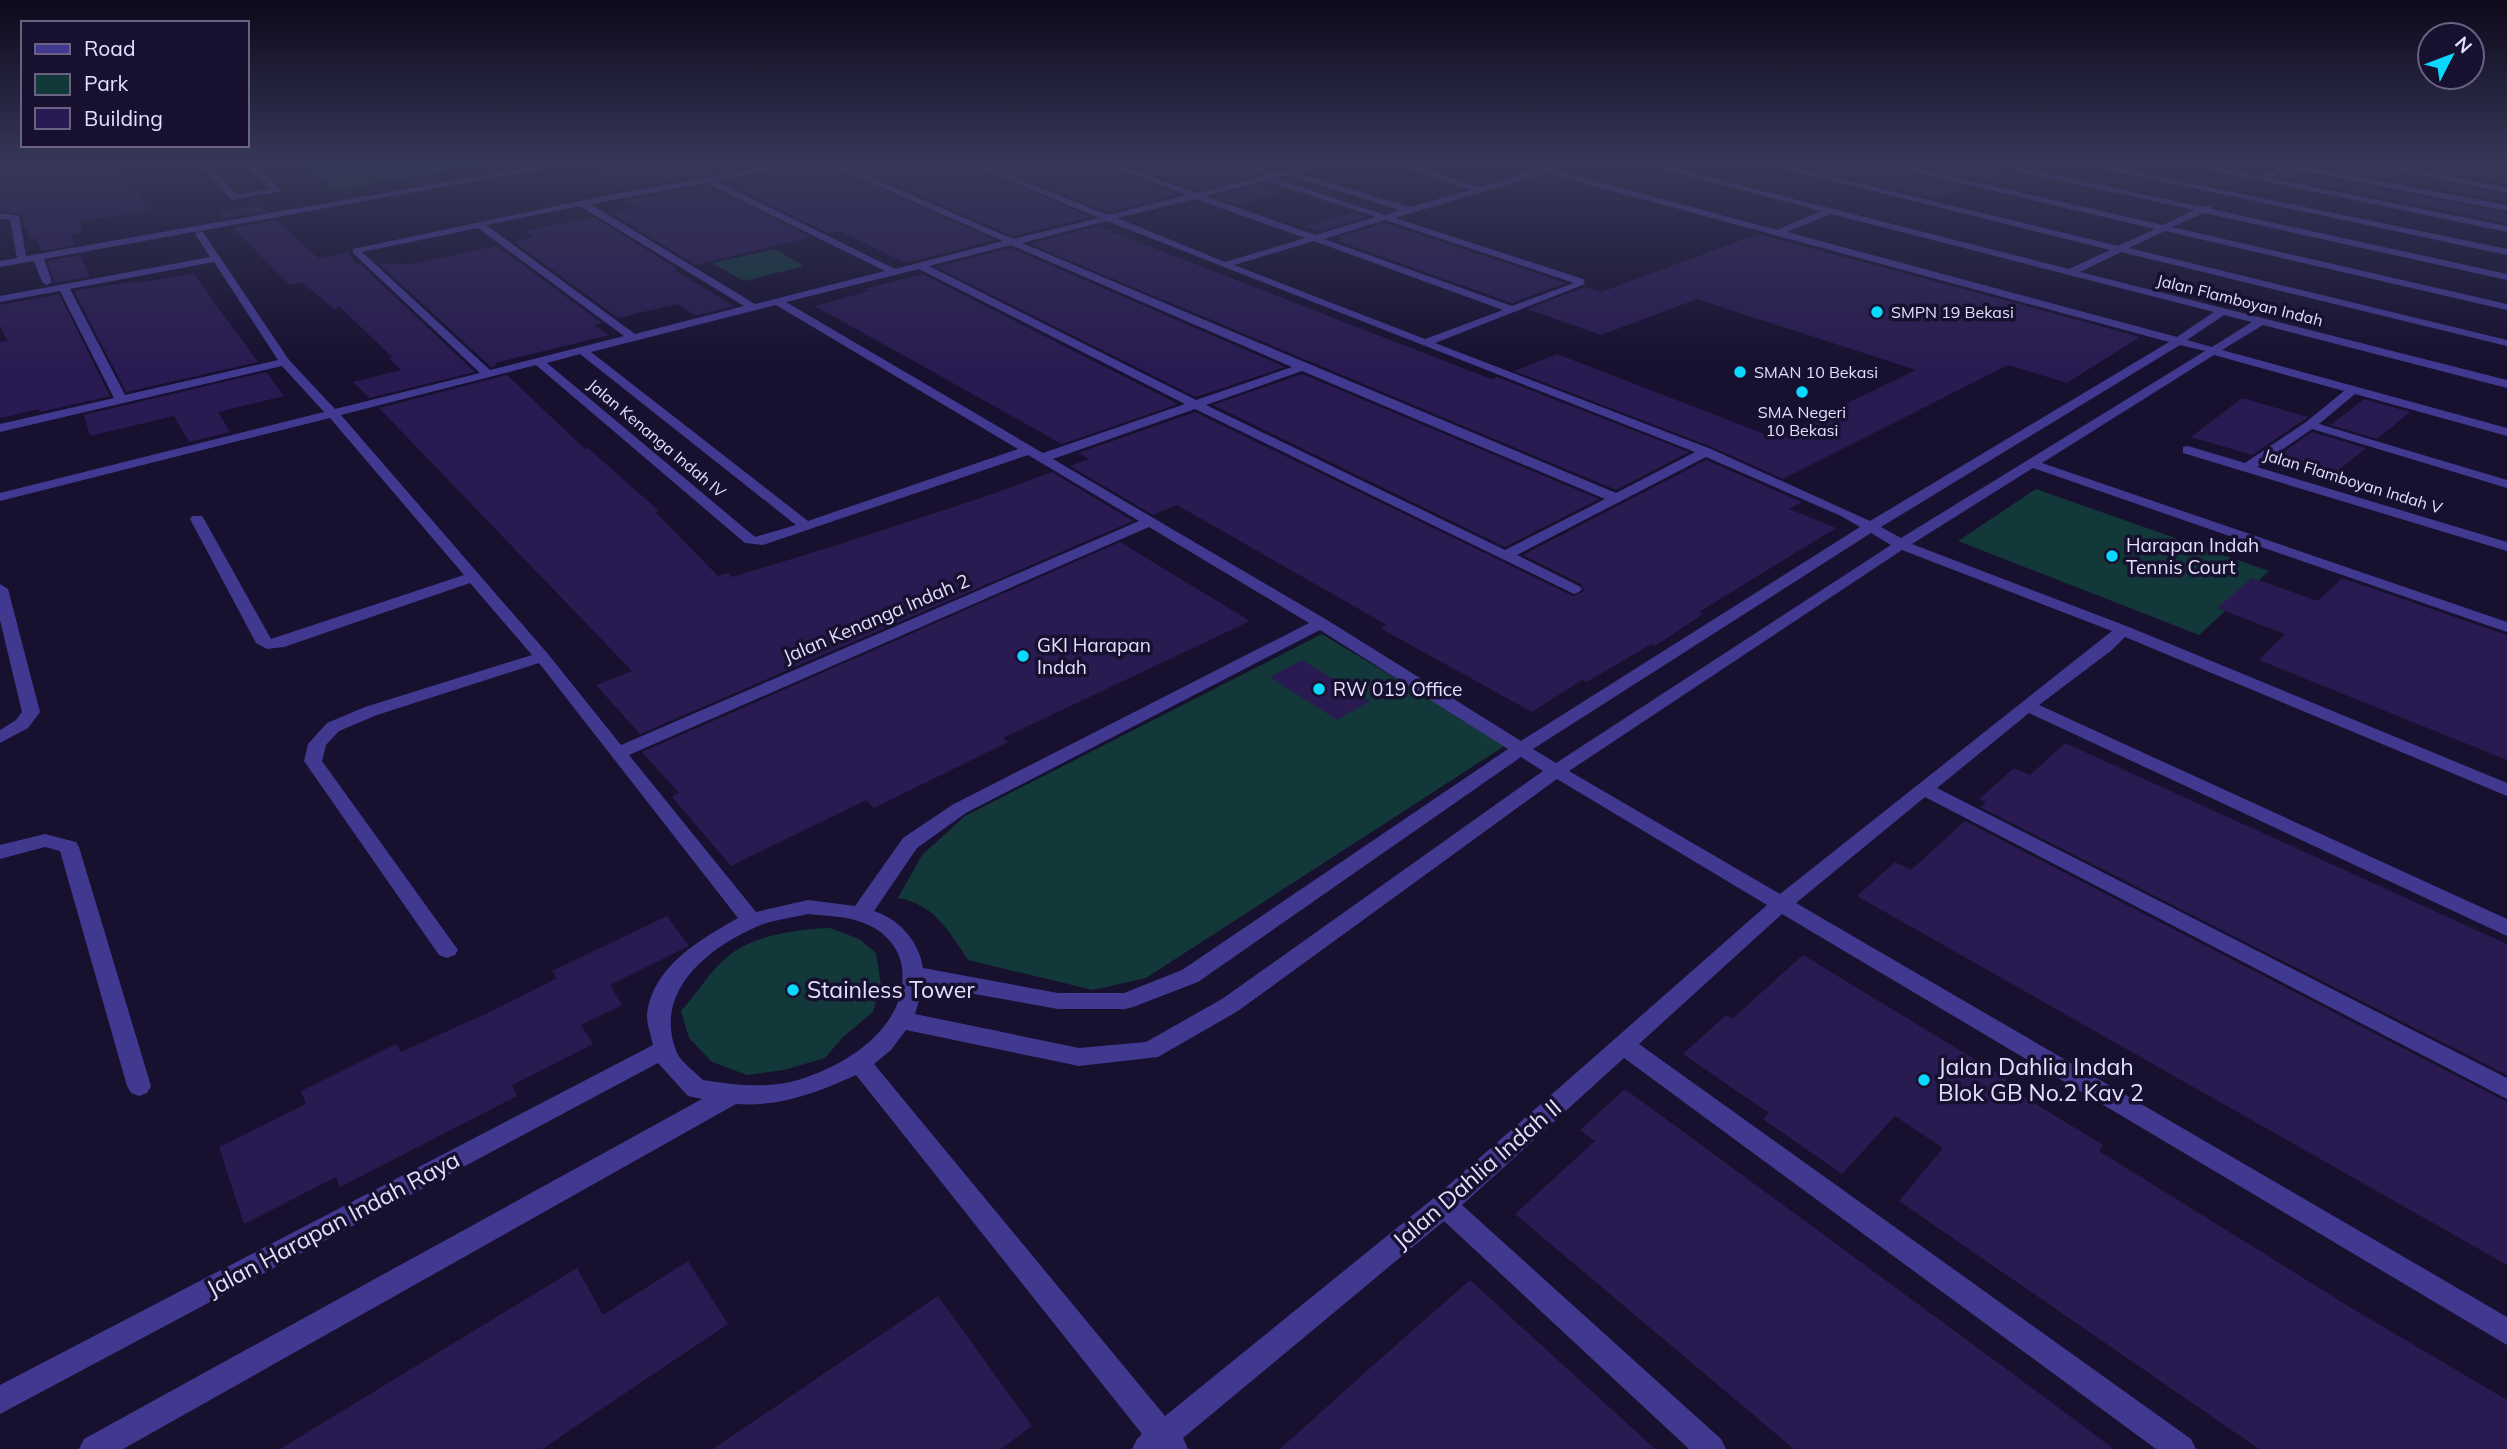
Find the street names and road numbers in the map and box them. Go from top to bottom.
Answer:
street label: Jalan Flamboyan Indah [2155,270,2325,330]
street label: Jalan Kenanga Indah IV [584,374,731,502]
street label: Jalan Flamboyan Indah V [2261,444,2446,518]
street label: Jalan Kenanga Indah 2 [779,568,973,668]
street label: Jalan Dahlia Indah II [1386,1093,1567,1255]
street label: Jalan Harapan Indah Raya [201,1144,464,1303]

